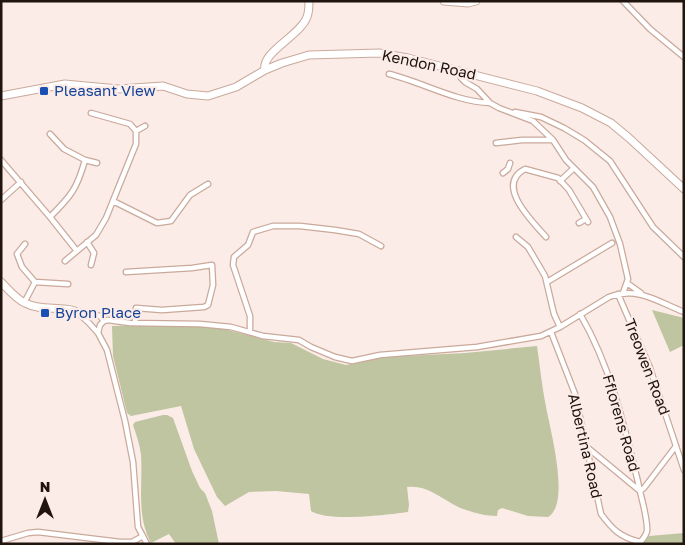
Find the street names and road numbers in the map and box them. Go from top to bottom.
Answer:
street label: Kendon Road [380,45,478,83]
street label: Treowen Road [621,316,675,417]
street label: Fflorens Road [600,372,644,473]
street label: Albertina Road [565,392,607,500]

